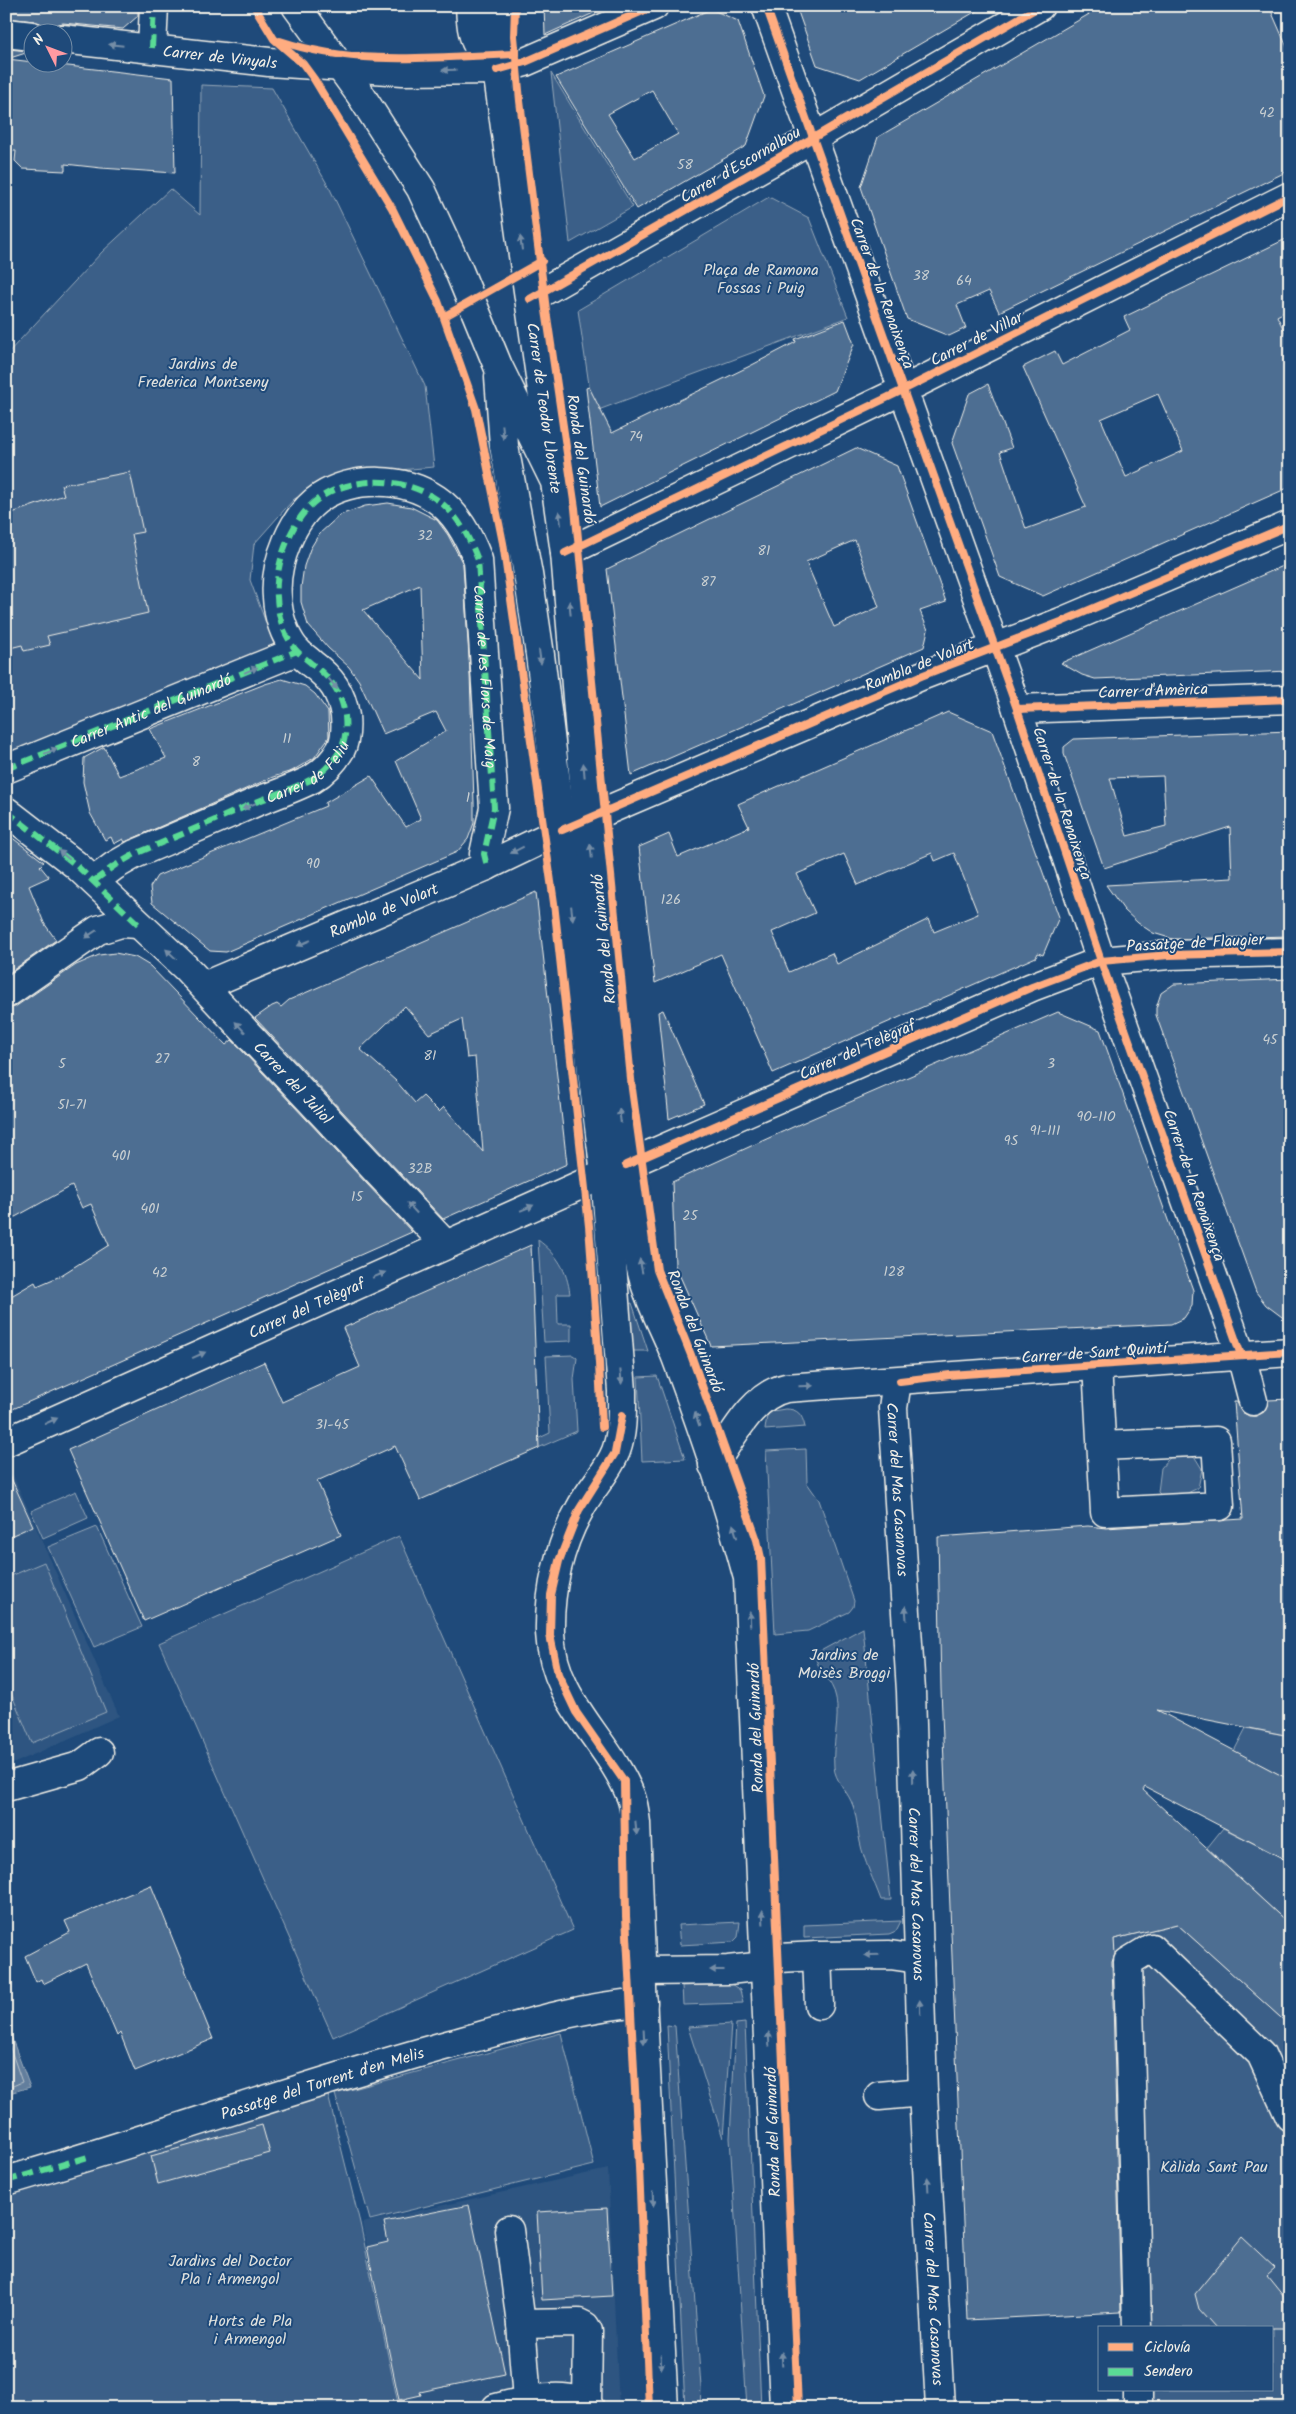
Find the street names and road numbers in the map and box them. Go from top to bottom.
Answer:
street label: Carrer de Vinyals [161,39,278,77]
street label: Carrer d'Escornalbou [676,120,806,210]
street label: Carrer de la Renaixença [843,214,921,373]
street label: Carrer de Villar [926,304,1029,373]
street label: Carrer de Teodor Llorente [519,321,568,495]
street label: Ronda del Guinardó [559,393,602,526]
street label: Carrer de les Flors de Maig [466,584,502,769]
street label: Rambla de Volart [861,632,979,699]
street label: Carrer Antic del Guinardó [67,668,236,756]
street label: Carrer d'Amèrica [1098,677,1209,706]
street label: Carrer de la Renaixença [1025,724,1098,883]
street label: Carrer de Feliu [263,737,357,811]
street label: Ronda del Guinardó [585,872,624,1005]
street label: Rambla de Volart [326,877,443,945]
street label: Passatge de Flaugier [1126,927,1266,960]
street label: Carrer del Telègraf [795,1013,922,1087]
street label: Carrer del Juliol [247,1036,338,1131]
street label: Carrer de la Renaixença [1156,1106,1231,1265]
street label: Ronda del Guinardó [660,1266,730,1398]
street label: Carrer del Telègraf [245,1271,371,1346]
street label: Carrer de Sant Quintí [1021,1336,1170,1371]
street label: Carrer del Mas Casanovas [879,1401,915,1577]
street label: Ronda del Guinardó [742,1662,771,1794]
street label: Carrer del Mas Casanovas [900,1807,931,1982]
street label: Passatge del Torrent d'en Melis [217,2041,427,2127]
street label: Ronda del Guinardó [759,2066,788,2198]
street label: Carrer del Mas Casanovas [915,2211,950,2386]

